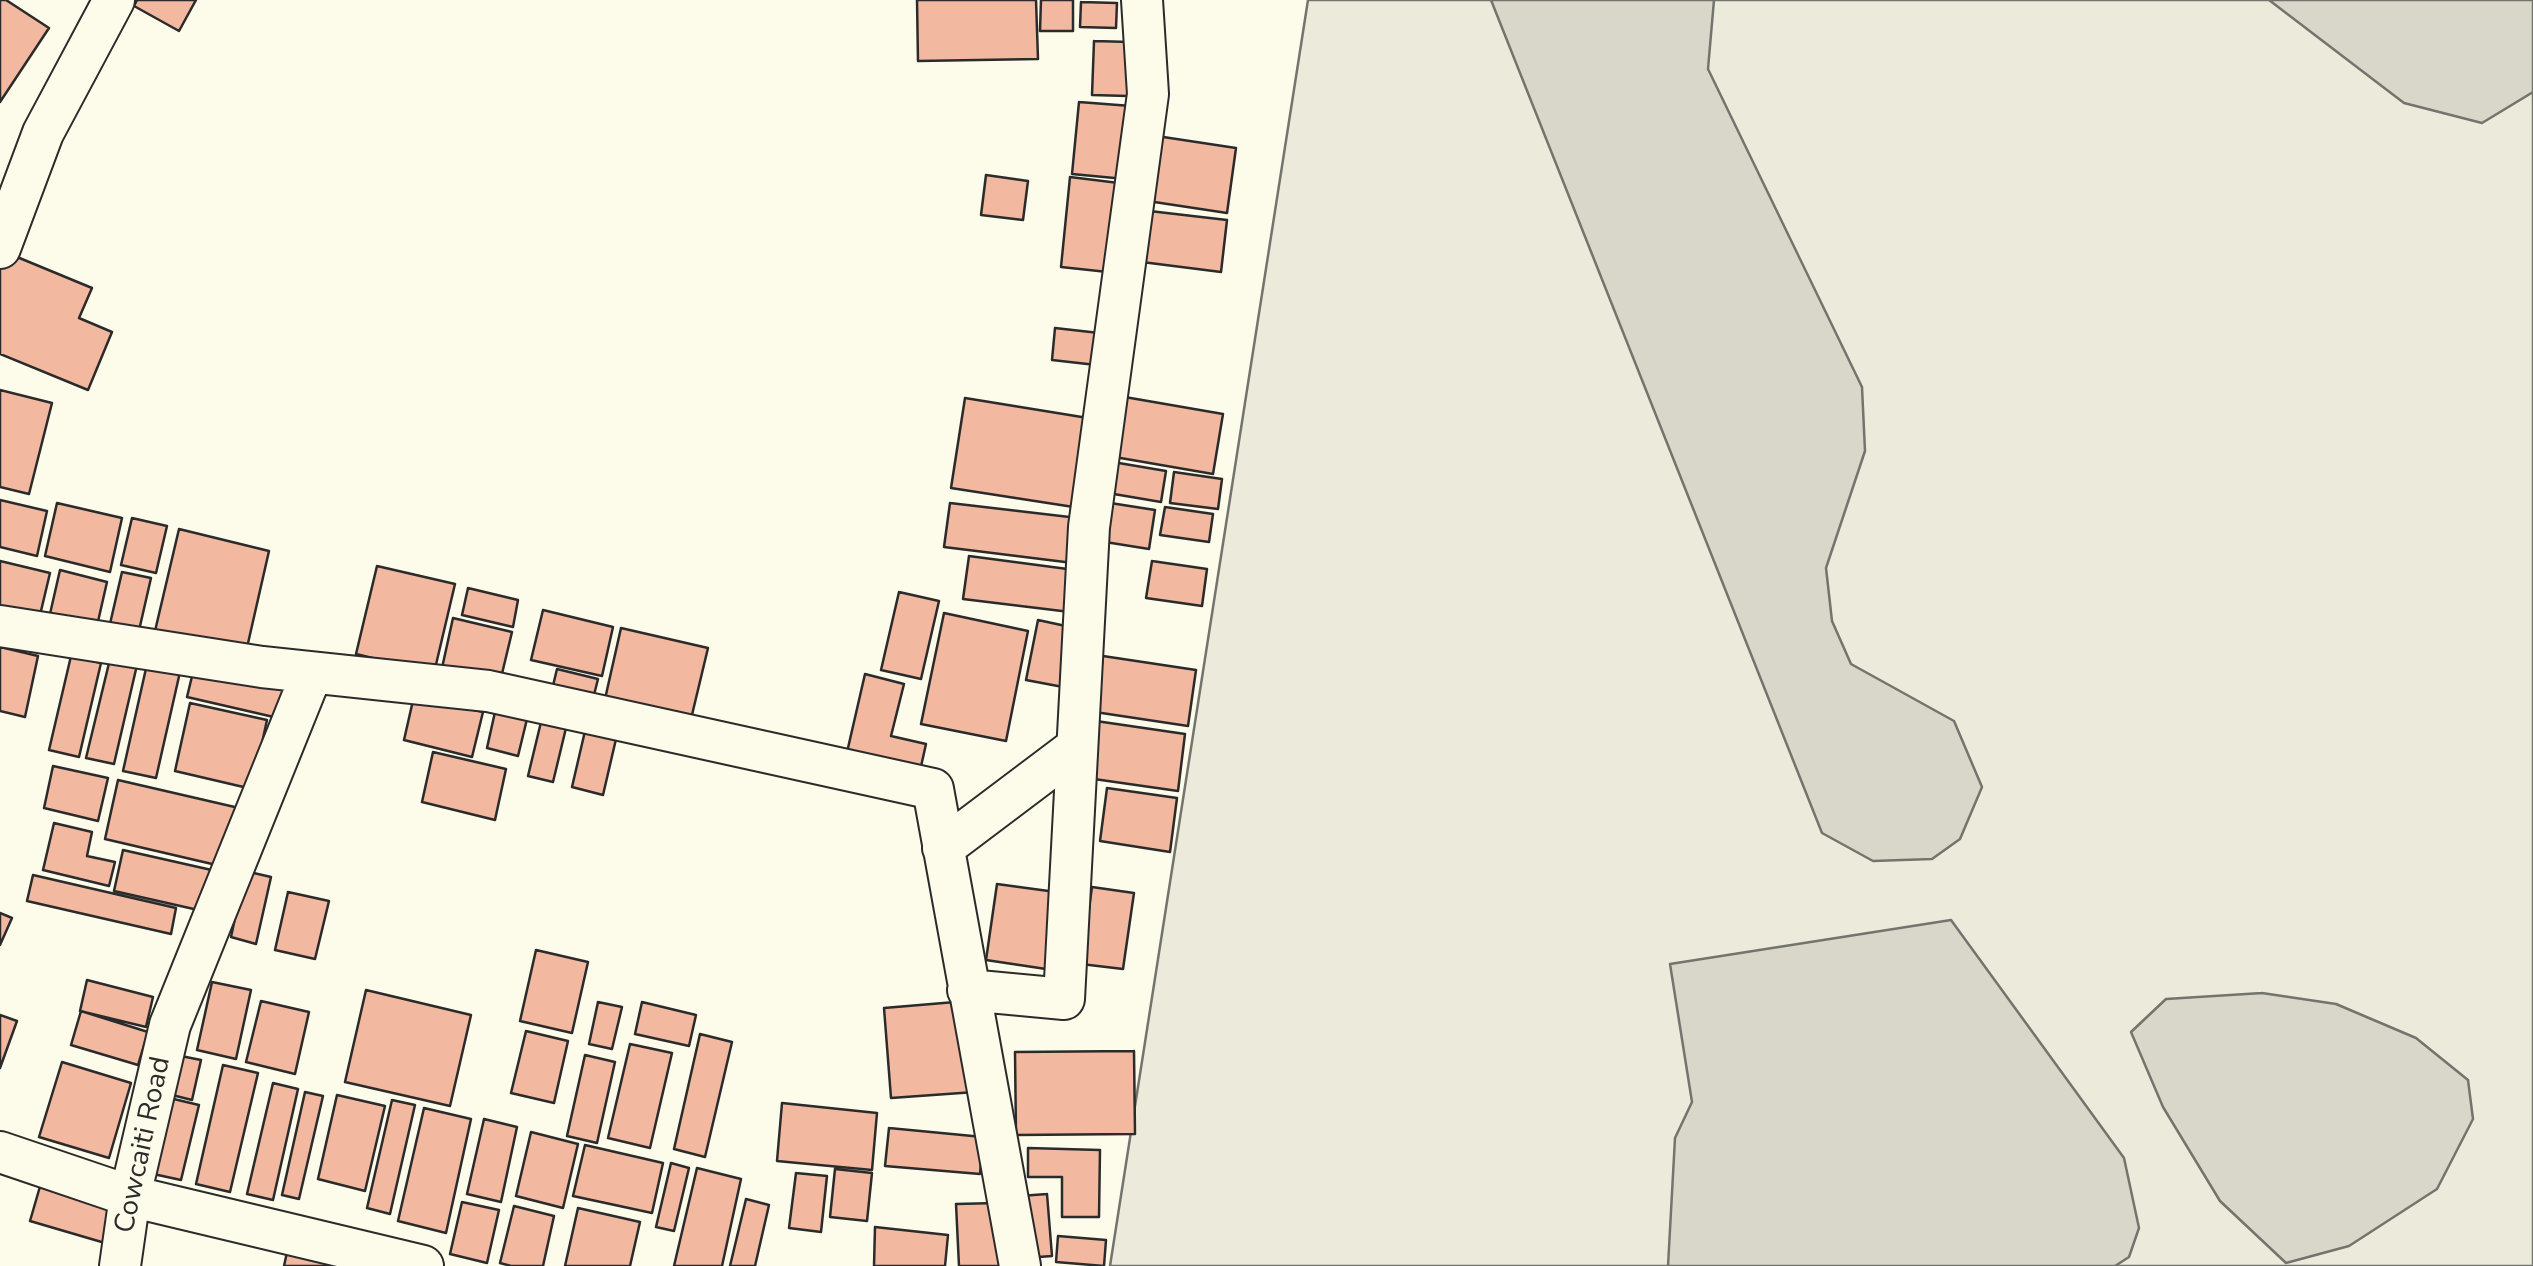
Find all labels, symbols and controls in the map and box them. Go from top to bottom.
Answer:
street label: Cowcaiti Road [109,1054,179,1236]

